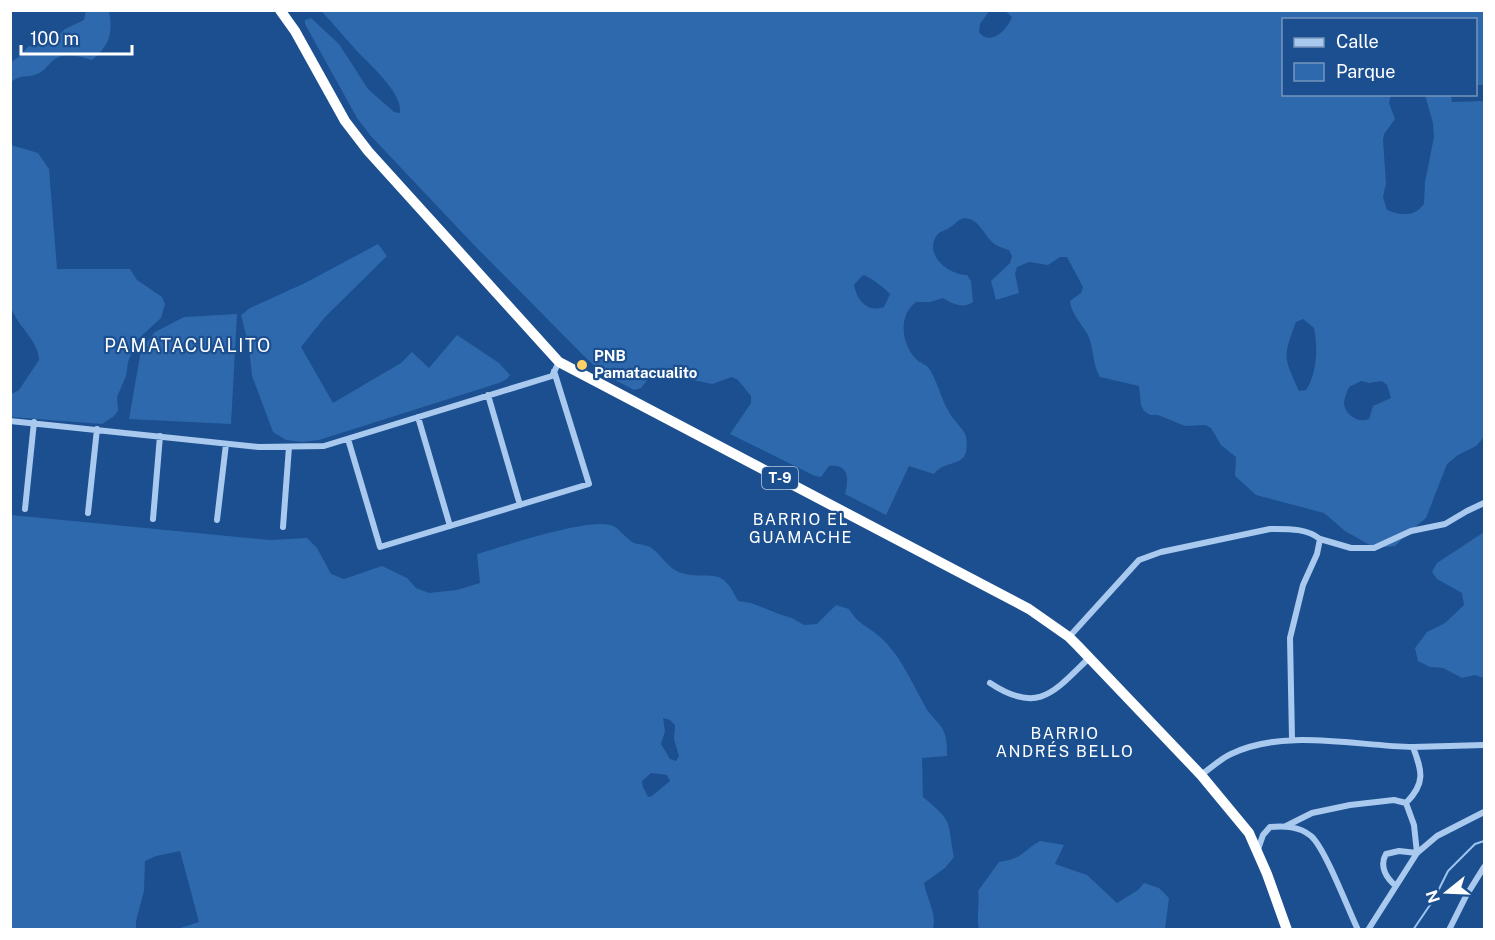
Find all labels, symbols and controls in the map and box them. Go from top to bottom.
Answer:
scale bar [21,18,132,56]
legend [1282,18,1477,96]
text: 100 m [30,28,79,49]
text: Calle [1336,31,1379,52]
text: Parque [1336,61,1396,82]
district label: PAMATACUALITO [104,335,272,356]
place label: PNB Pamatacualito [594,347,698,381]
marker: PNB Pamatacualito [575,358,589,372]
road number: T-9 [762,467,798,489]
district label: BARRIO EL GUAMACHE [749,510,853,547]
district label: BARRIO ANDRÉS BELLO [996,724,1134,761]
north arrow [1417,862,1477,922]
text: N [1422,888,1444,905]

